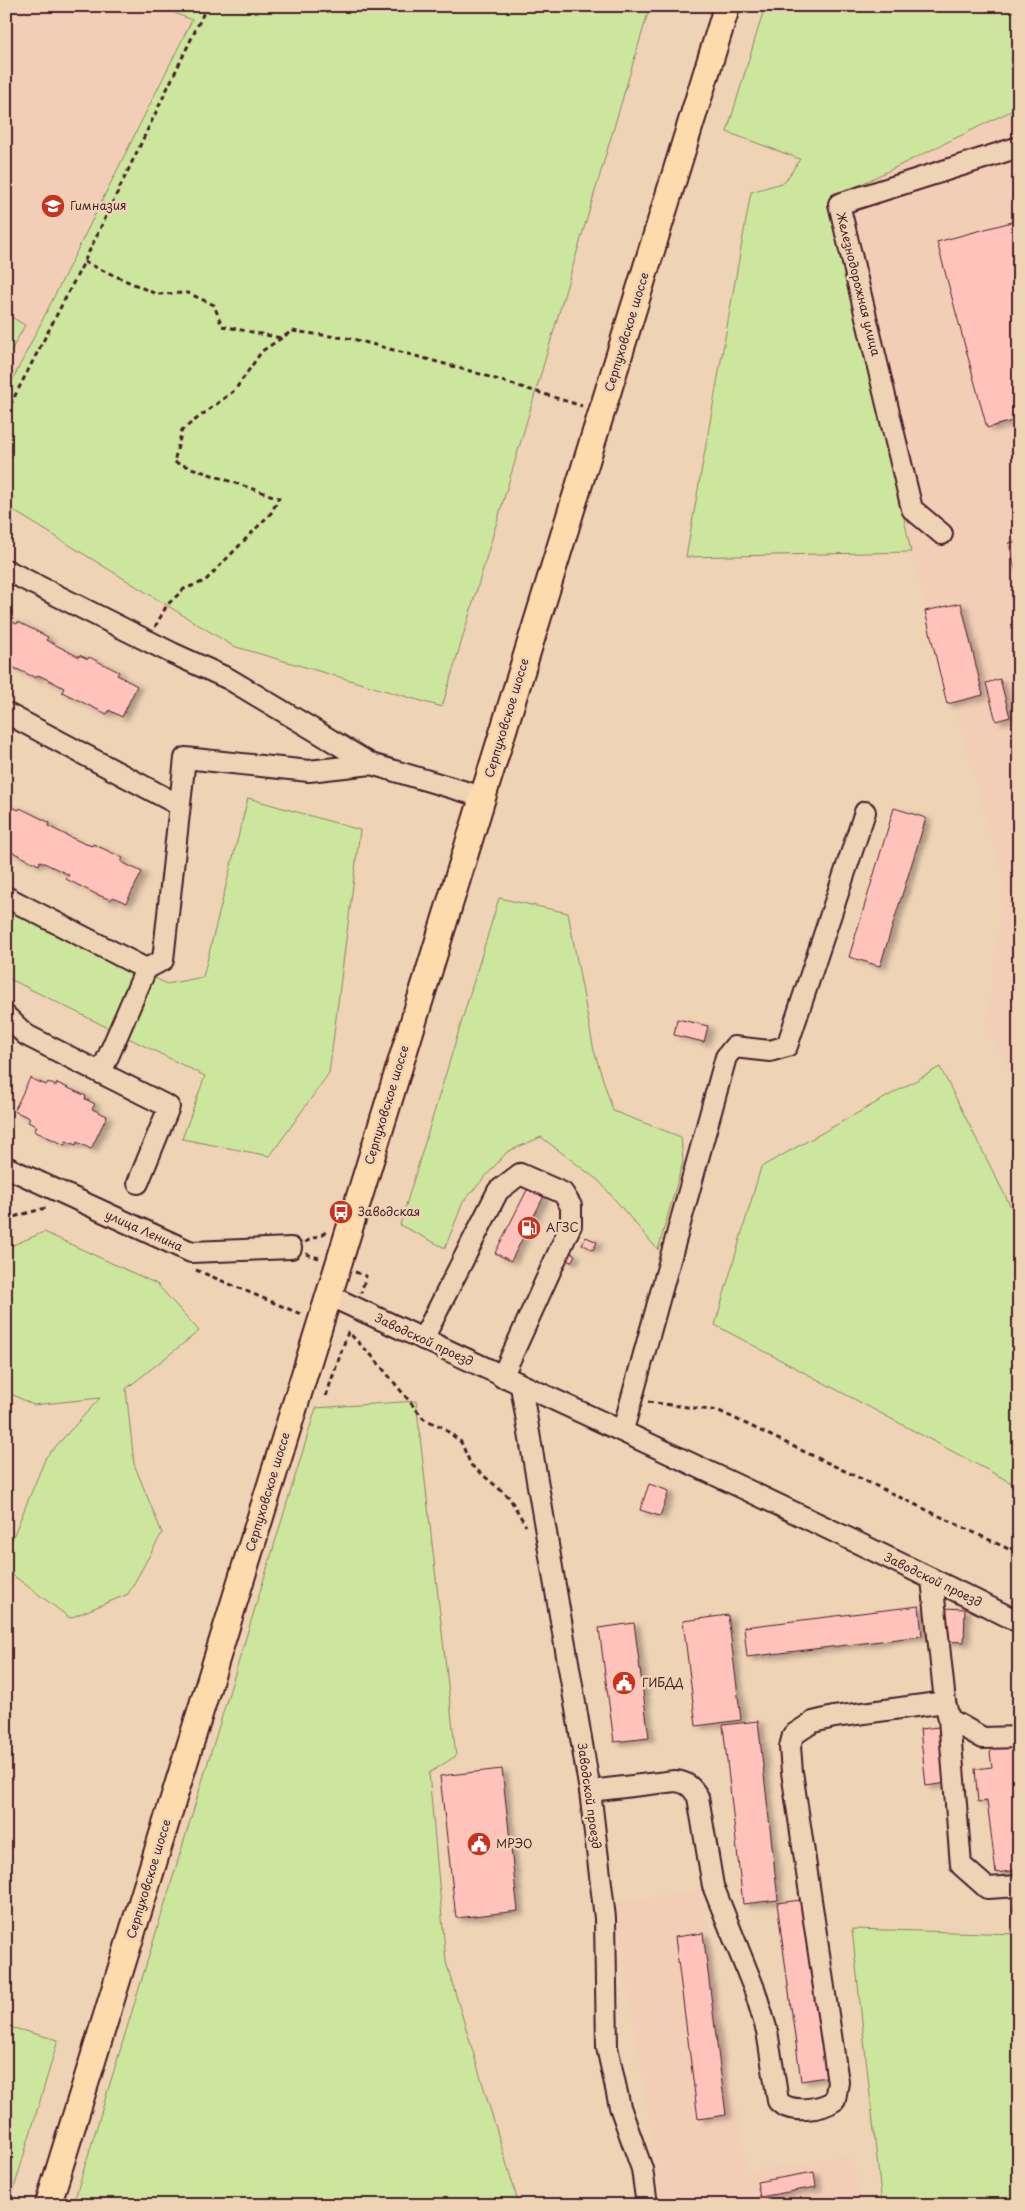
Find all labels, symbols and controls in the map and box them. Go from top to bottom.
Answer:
school or university icon: Гимназия [40,193,66,219]
place label: Гимназия [70,196,126,214]
street label: Железнодорожная улица [832,210,886,358]
street label: Серпуховское шоссе [599,270,653,394]
street label: Серпуховское шоссе [479,656,533,780]
street label: Серпуховское шоссе [359,1043,413,1167]
bus stop icon: Заводская [328,1199,354,1225]
place label: Заводская [358,1202,420,1220]
street label: улица Ленина [103,1205,187,1255]
fuel station icon: АГЗС [516,1215,542,1241]
place label: АГЗС [546,1218,579,1236]
street label: Заводской проезд [372,1308,477,1370]
street label: Серпуховское шоссе [240,1430,294,1554]
street label: Заводской проезд [882,1548,985,1611]
public building icon: ГИБДД [611,1670,637,1696]
place label: ГИБДД [642,1673,684,1691]
street label: Заводской проезд [574,1742,606,1850]
street label: Серпуховское шоссе [121,1817,175,1941]
public building icon: МРЭО [466,1831,492,1857]
place label: МРЭО [496,1834,532,1852]

